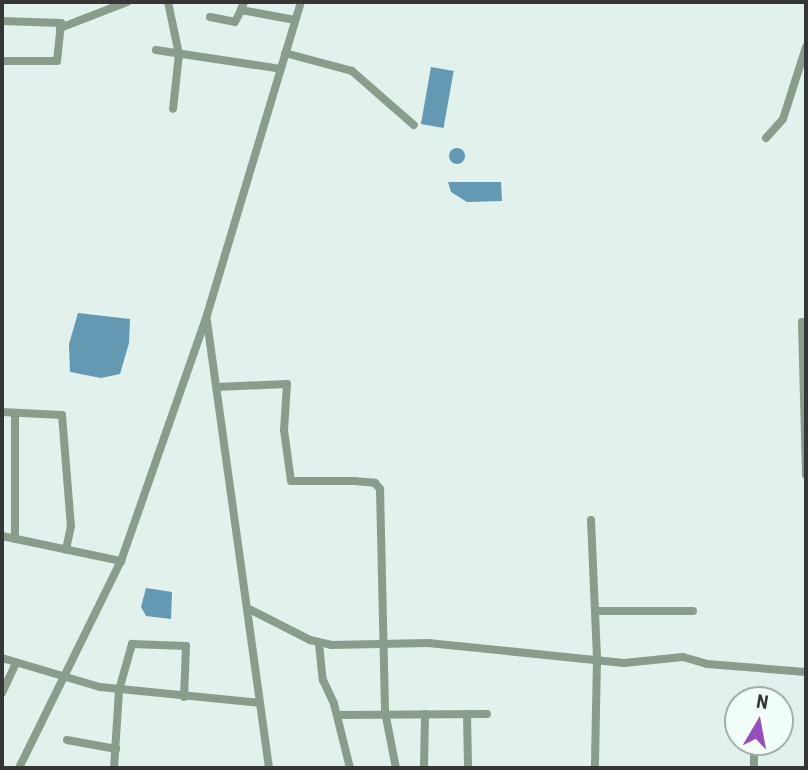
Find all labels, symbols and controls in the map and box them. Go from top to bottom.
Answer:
north arrow [724,686,794,756]
text: N [755,689,770,714]

